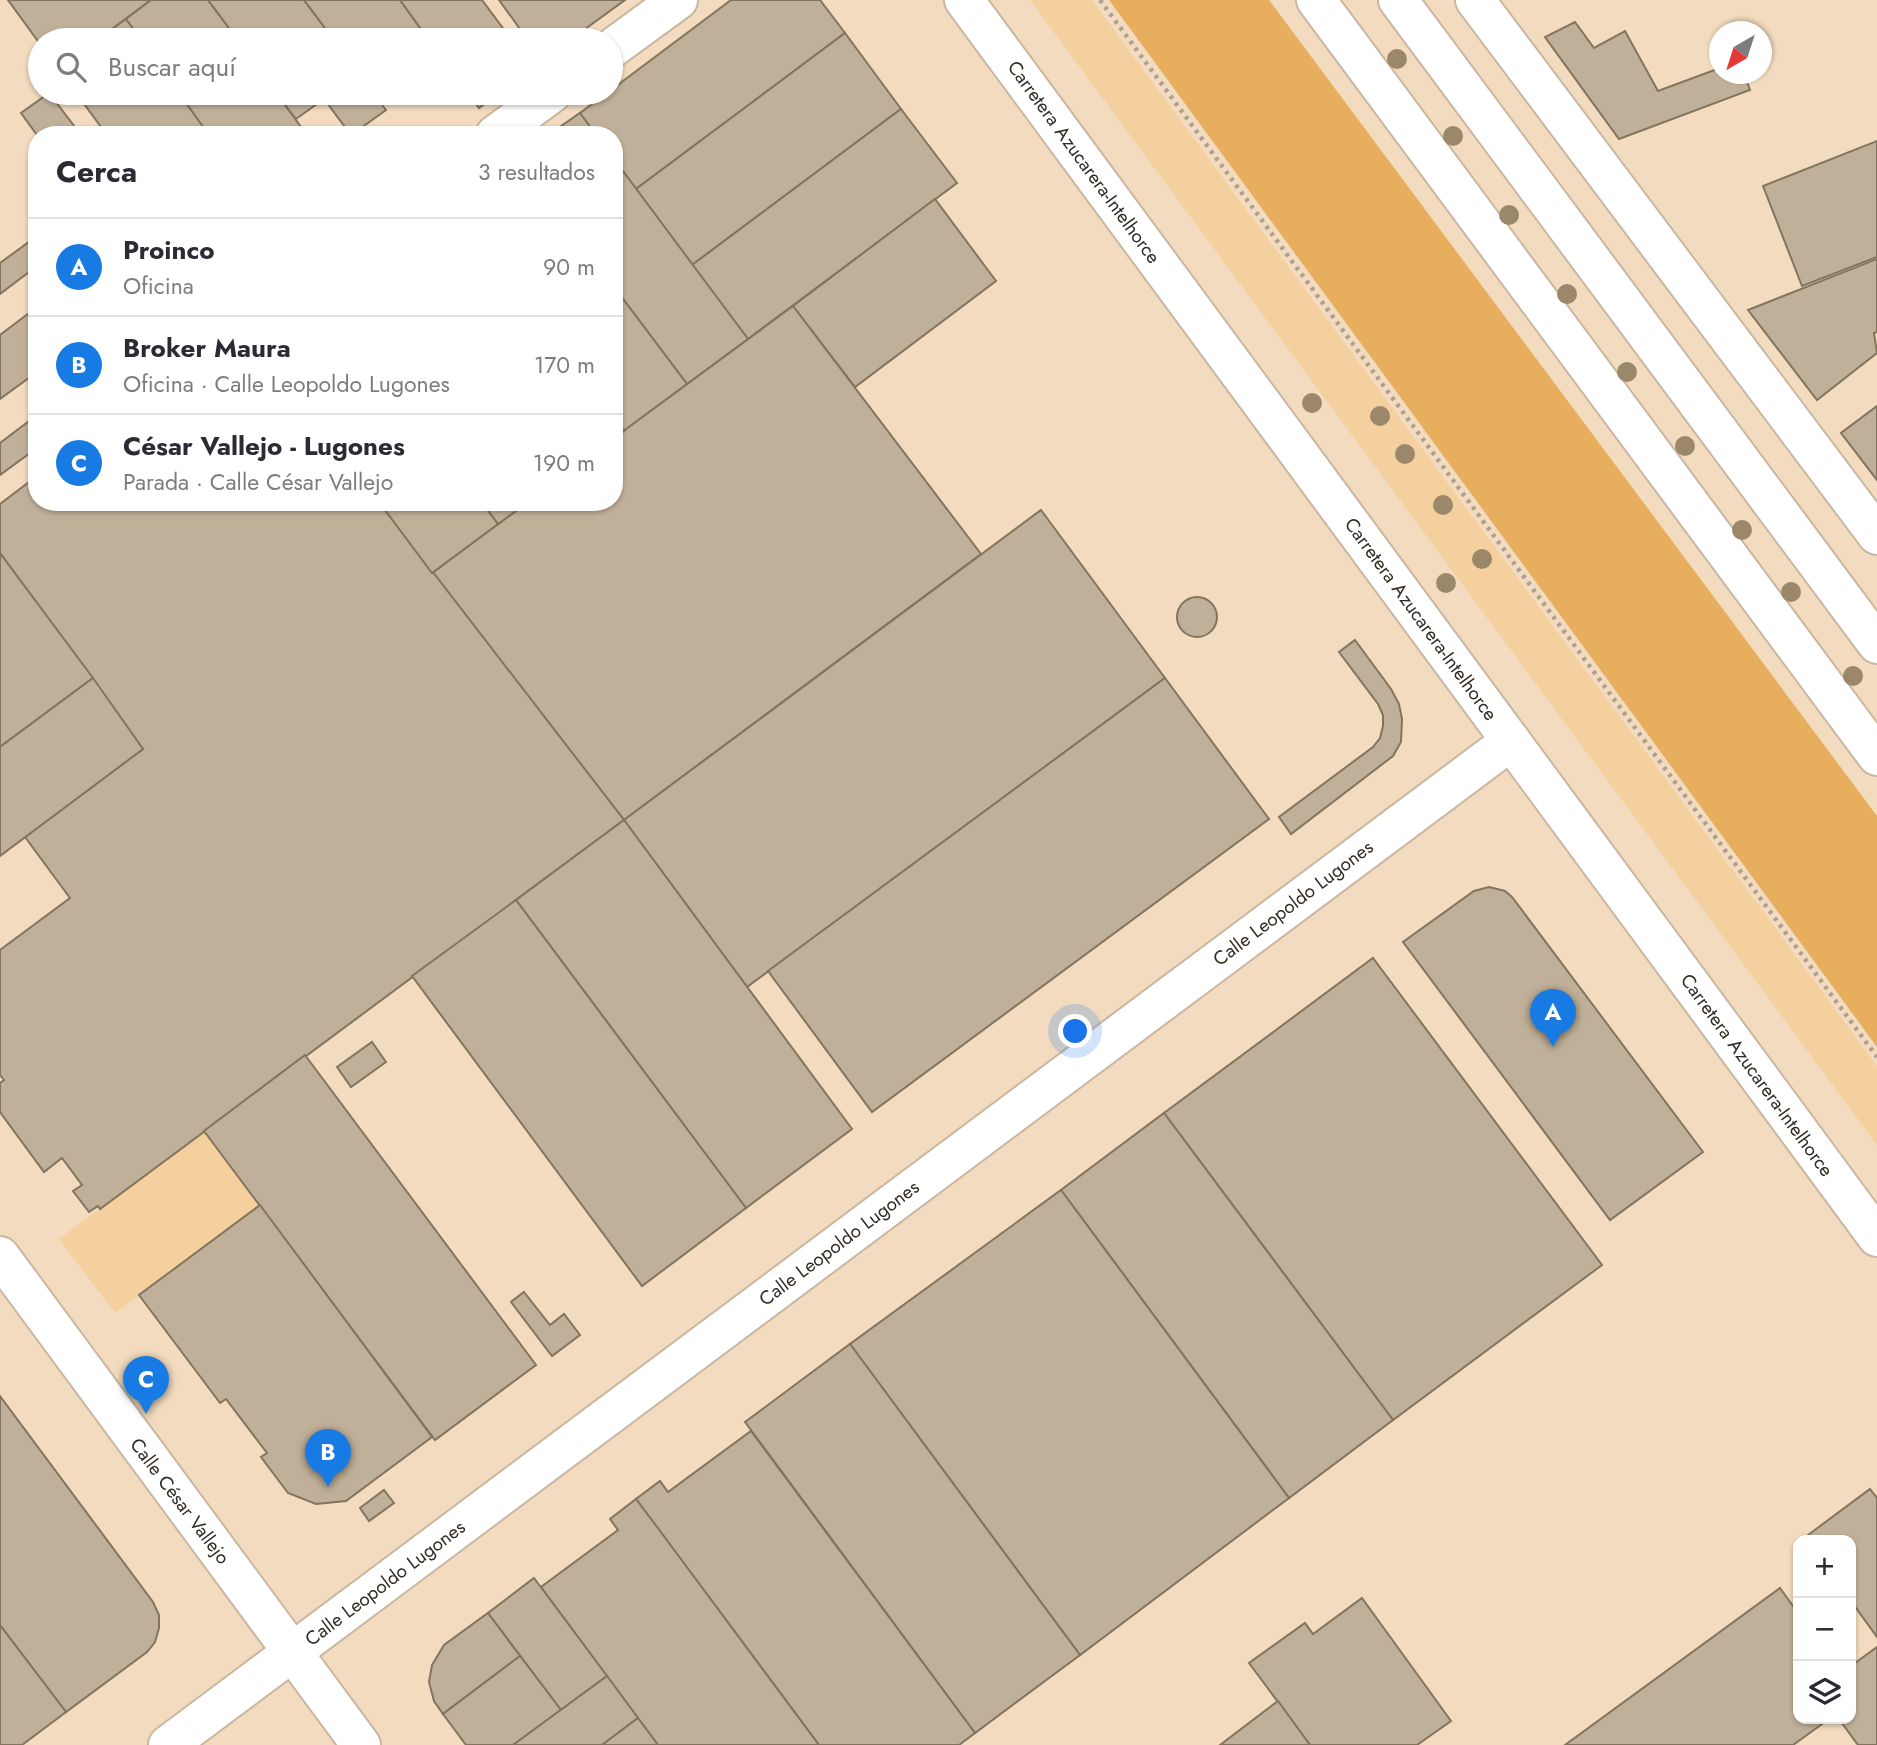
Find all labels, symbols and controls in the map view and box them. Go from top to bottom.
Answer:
north arrow [1709,21,1772,84]
search box [28,28,623,105]
icon: search [52,48,90,86]
text: Buscar aquí [108,48,236,86]
street label: Carretera Azucarera-Intelhorce [1001,55,1167,269]
text: Cerca [56,150,137,193]
text: 3 resultados [478,155,595,189]
text: Proinco [123,231,215,269]
text: A [71,250,87,284]
text: 90 m [543,250,595,284]
text: Oficina [123,269,194,303]
text: Broker Maura [123,329,291,367]
text: B [71,348,87,382]
text: 170 m [534,348,595,382]
text: Oficina · Calle Leopoldo Lugones [123,367,450,401]
text: César Vallejo - Lugones [123,427,405,465]
text: C [71,446,87,480]
text: 190 m [533,446,595,480]
text: Parada · Calle César Vallejo [123,465,393,499]
street label: Carretera Azucarera-Intelhorce [1338,512,1504,726]
street label: Calle Leopoldo Lugones [1207,834,1379,972]
street label: Carretera Azucarera-Intelhorce [1674,968,1840,1182]
pin: A [1530,989,1576,1047]
your location [1058,1014,1092,1048]
street label: Calle Leopoldo Lugones [753,1174,925,1312]
pin: C [123,1356,169,1414]
pin: B [305,1429,351,1487]
street label: Calle César Vallejo [124,1432,236,1570]
street label: Calle Leopoldo Lugones [299,1514,471,1652]
map controls [1793,1535,1856,1724]
button: + [1793,1535,1856,1598]
button: − [1793,1598,1856,1661]
button: layers [1793,1661,1856,1724]

